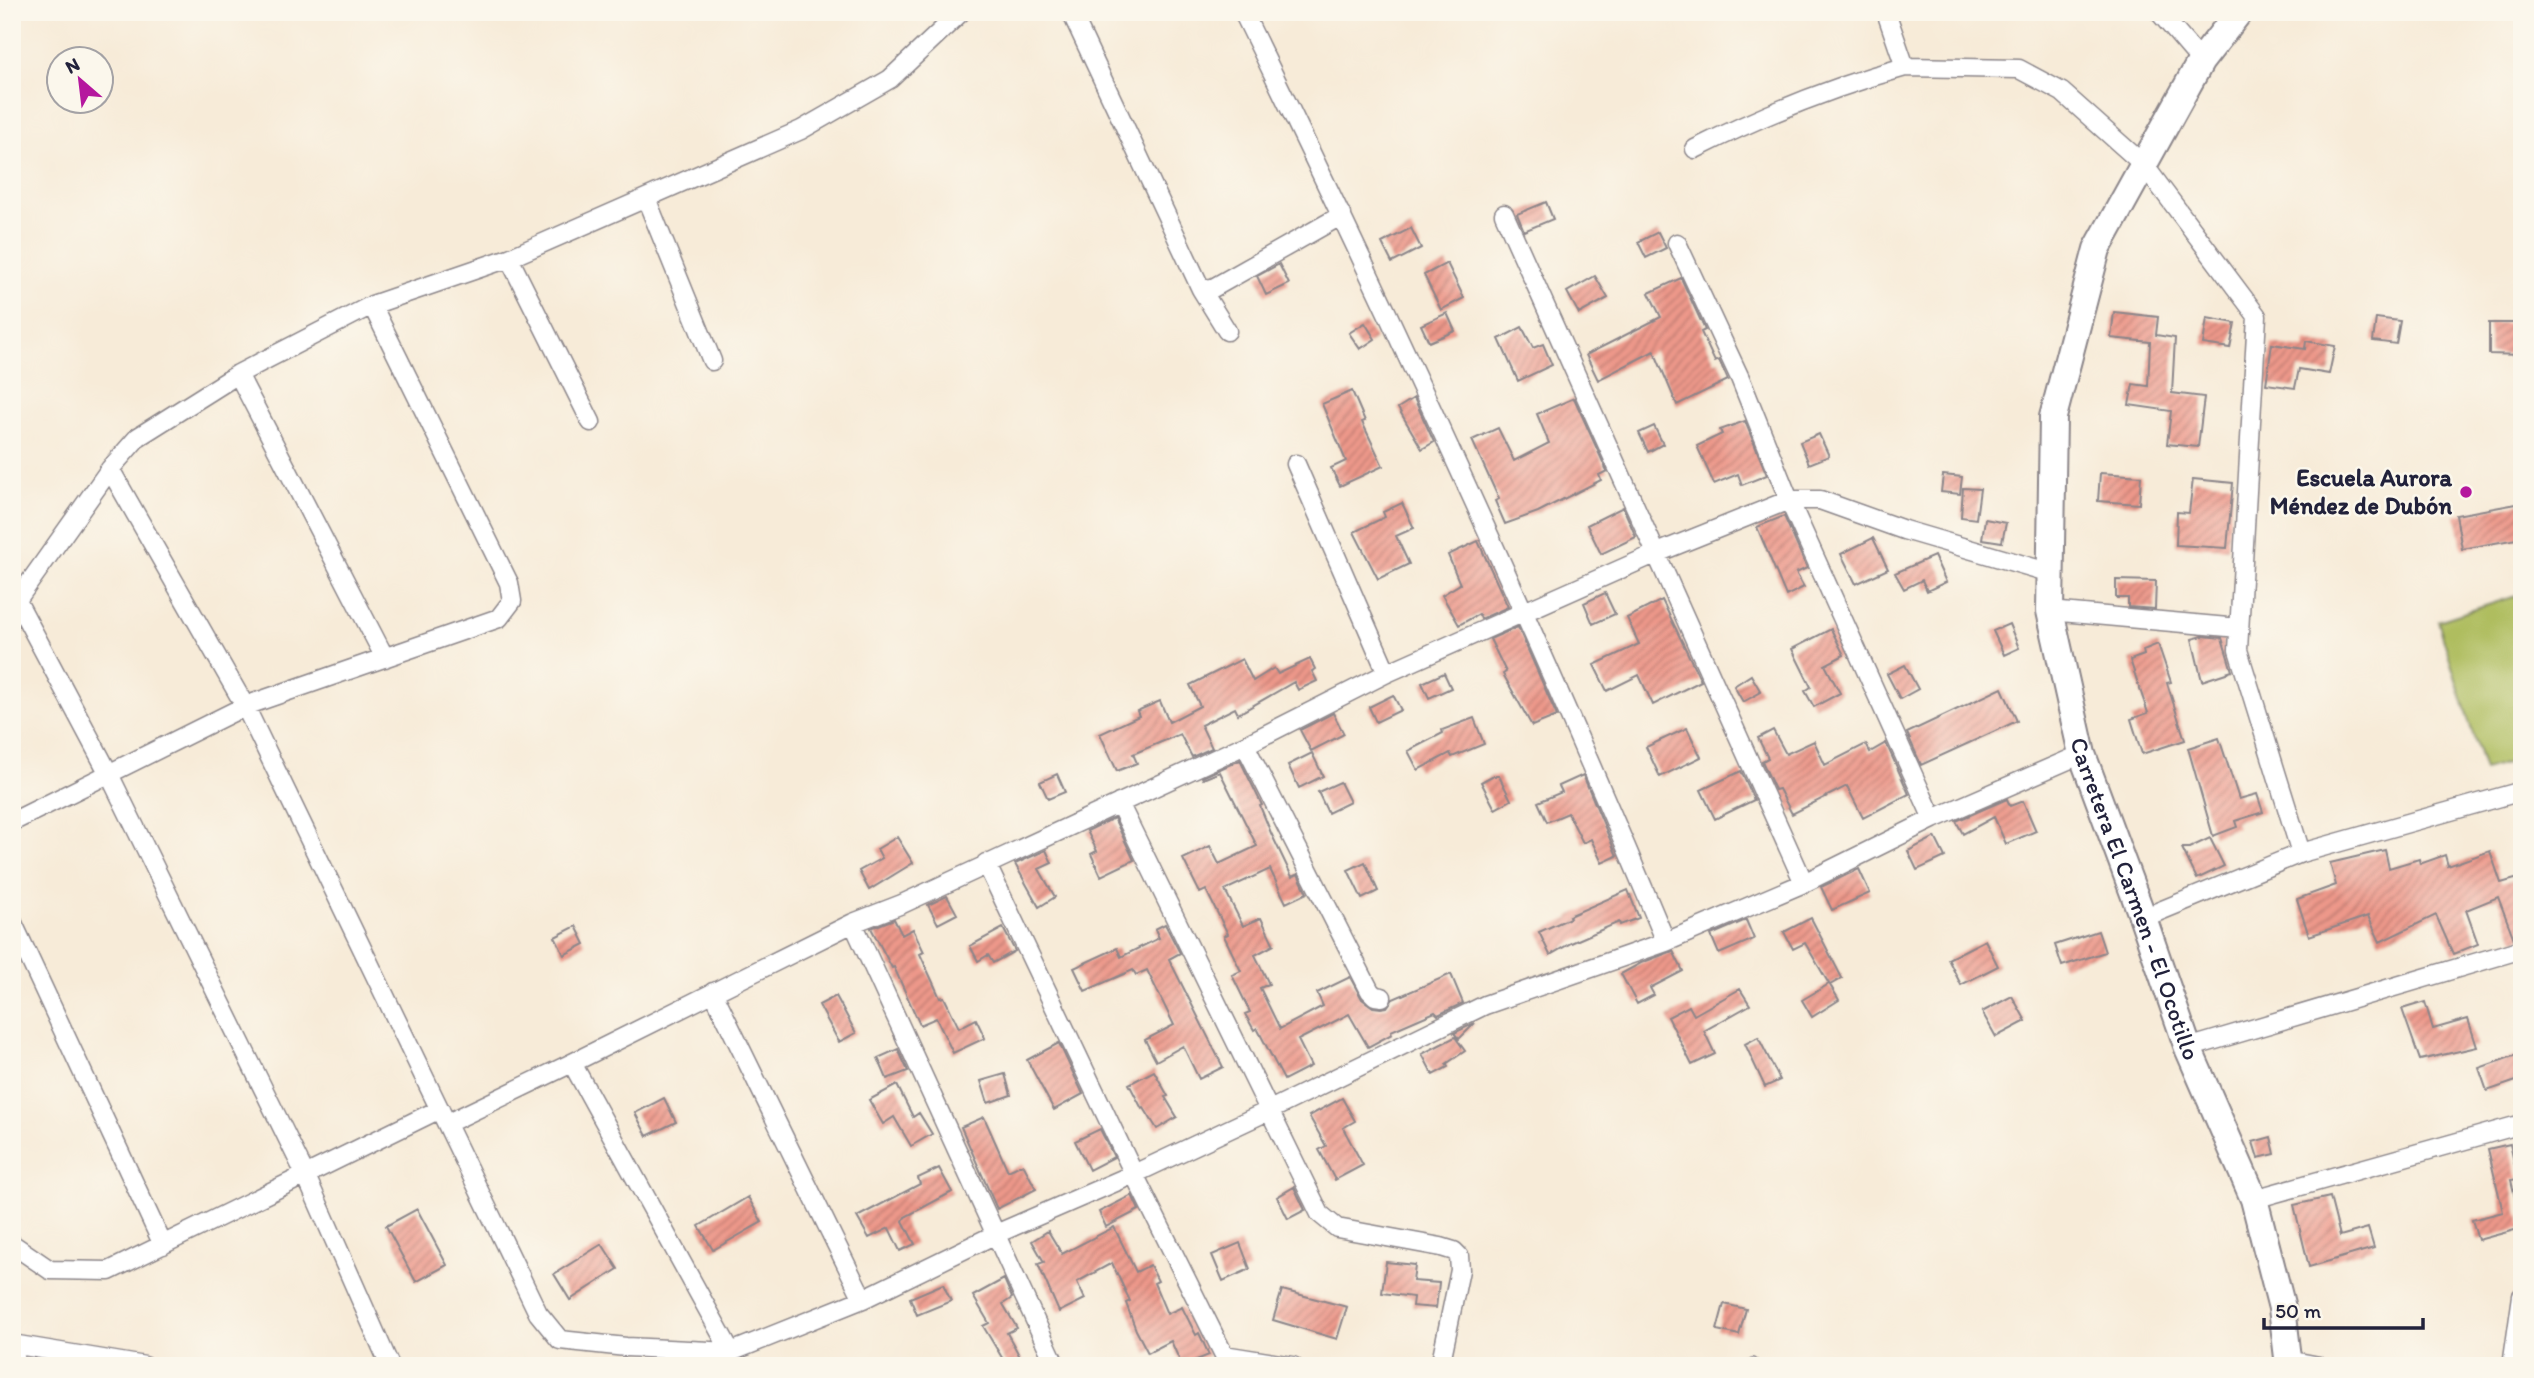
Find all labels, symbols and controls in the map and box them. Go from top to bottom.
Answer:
north arrow [46,46,116,116]
text: N [61,52,83,79]
place label: Escuela Aurora Méndez de Dubón [2270,463,2453,520]
marker: Escuela Aurora Méndez de Dubón [2458,484,2474,500]
street label: Carretera El Carmen - El Ocotillo [2065,735,2206,1064]
scale bar [2264,1287,2424,1331]
text: 50 m [2275,1298,2322,1323]

